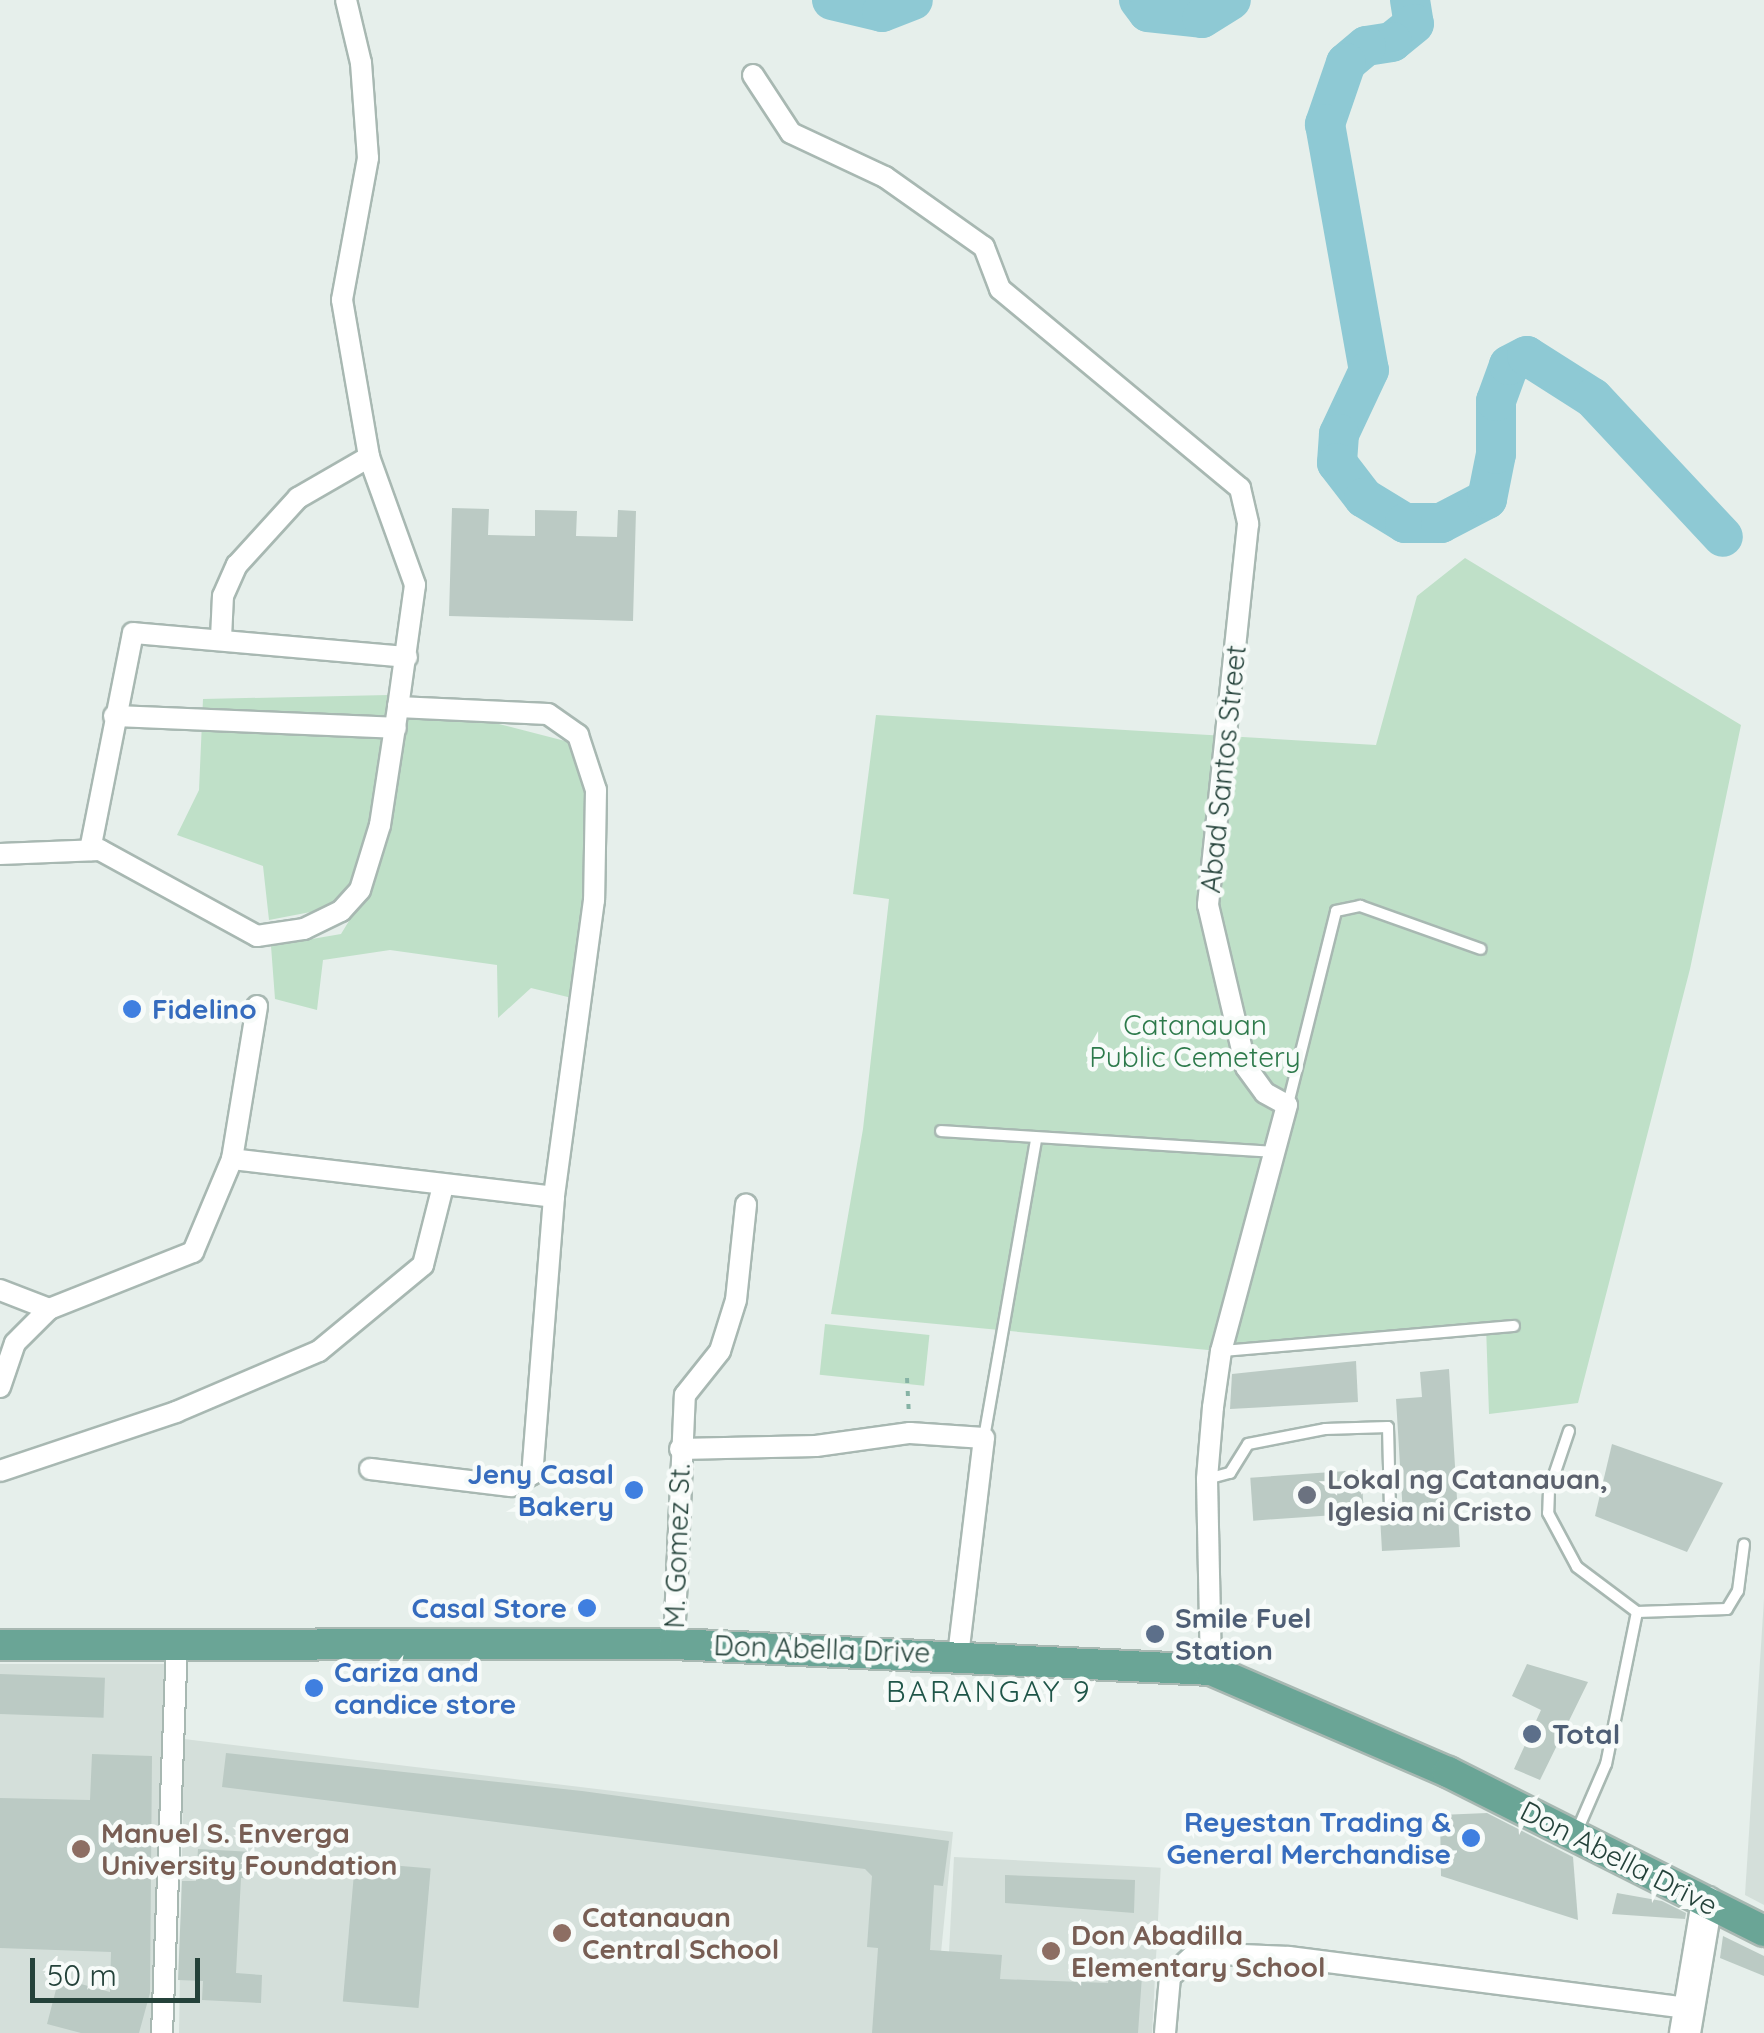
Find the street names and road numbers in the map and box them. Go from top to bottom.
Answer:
street label: Abad Santos Street [1193,643,1253,895]
street label: M. Gomez St. [657,1463,697,1629]
street label: Don Abella Drive [713,1628,931,1670]
street label: Don Abella Drive [1515,1794,1723,1922]

